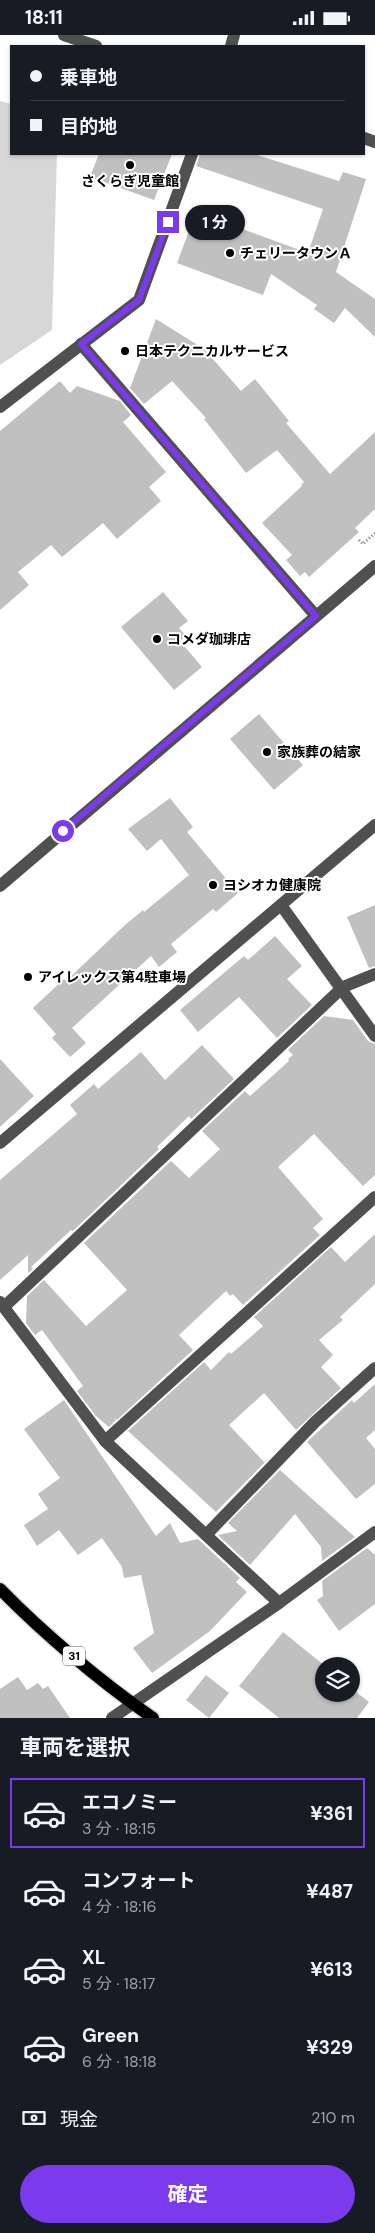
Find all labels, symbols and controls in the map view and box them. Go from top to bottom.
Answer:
text: 18:11 [25,5,63,30]
text: 乗車地 [60,65,117,90]
text: 目的地 [60,114,117,139]
marker: さくらぎ児童館 [124,159,136,171]
place label: さくらぎ児童館 [81,172,179,190]
callout: 1 分 [186,205,246,239]
route end [157,211,179,233]
text: 1 分 [202,212,228,233]
place label: チェリータウンＡ [240,244,352,262]
marker: チェリータウンＡ [224,247,236,259]
place label: 日本テクニカルサービス [135,342,289,360]
marker: 日本テクニカルサービス [119,345,131,357]
place label: コメダ珈琲店 [167,630,251,648]
marker: コメダ珈琲店 [151,633,163,645]
place label: 家族葬の結家 [277,743,361,761]
marker: 家族葬の結家 [261,746,273,758]
route start [52,820,74,842]
place label: ヨシオカ健康院 [223,876,321,894]
marker: ヨシオカ健康院 [207,879,219,891]
place label: アイレックス第4駐車場 [38,968,186,986]
marker: アイレックス第4駐車場 [22,971,34,983]
road number: 31 [63,1647,85,1665]
map controls [315,1657,360,1702]
button: layers [315,1657,360,1702]
text: 車両を選択 [20,1733,130,1762]
text: エコノミー [82,1790,177,1815]
icon: car [22,1791,67,1836]
text: ¥361 [310,1801,353,1826]
text: 3 分 · 18:15 [82,1818,156,1839]
text: コンフォート [82,1868,195,1893]
icon: car [22,1869,67,1914]
text: ¥487 [306,1879,353,1904]
text: 4 分 · 18:16 [82,1896,157,1917]
text: XL [82,1945,105,1970]
icon: car [22,1947,67,1992]
text: ¥613 [310,1957,353,1982]
text: 5 分 · 18:17 [82,1973,155,1994]
text: Green [82,2023,139,2048]
icon: car [22,2025,67,2070]
text: ¥329 [306,2035,353,2060]
text: 6 分 · 18:18 [82,2051,157,2072]
icon: cash [20,2104,48,2132]
text: 現金 [60,2107,98,2132]
text: 210 m [311,2107,355,2128]
button: 確定 [20,2165,355,2223]

